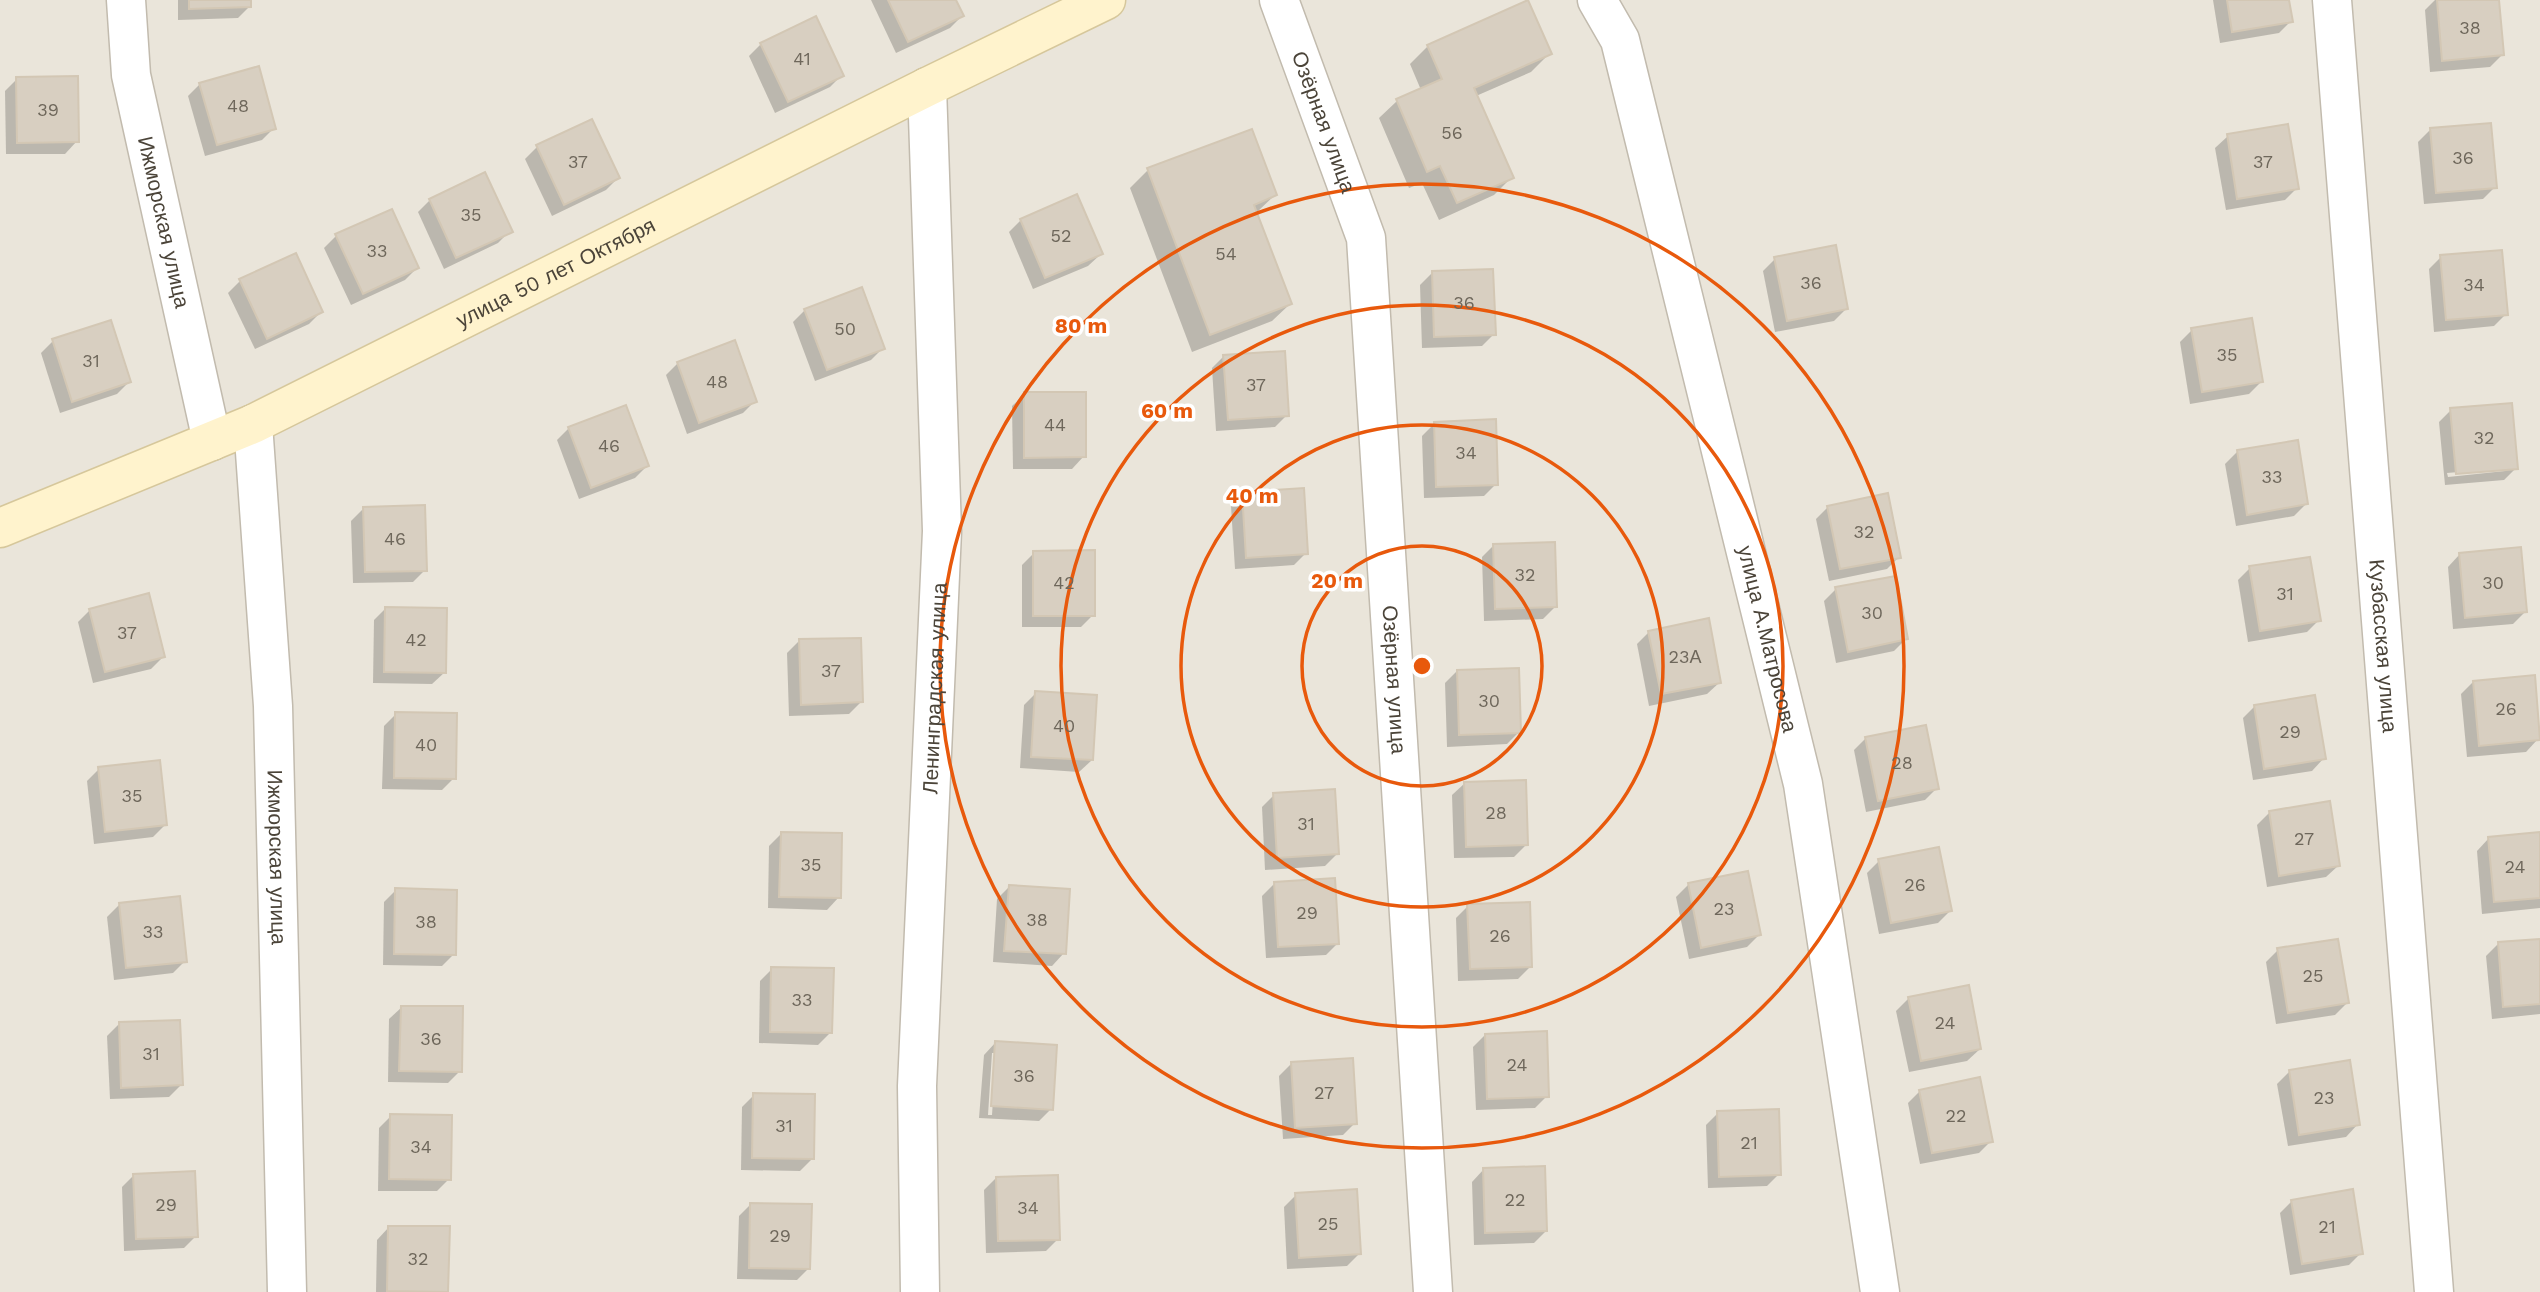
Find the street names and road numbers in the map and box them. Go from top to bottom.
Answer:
street label: Озёрная улица [1287,48,1362,196]
street label: Ижморская улица [133,134,195,311]
street label: улица 50 лет Октября [452,212,659,332]
street label: улица А.Матросова [1733,543,1803,735]
street label: Кузбасская улица [2364,558,2403,734]
street label: Ленинградская улица [917,582,952,795]
street label: Озёрная улица [1377,605,1412,755]
street label: Ижморская улица [263,769,292,945]

